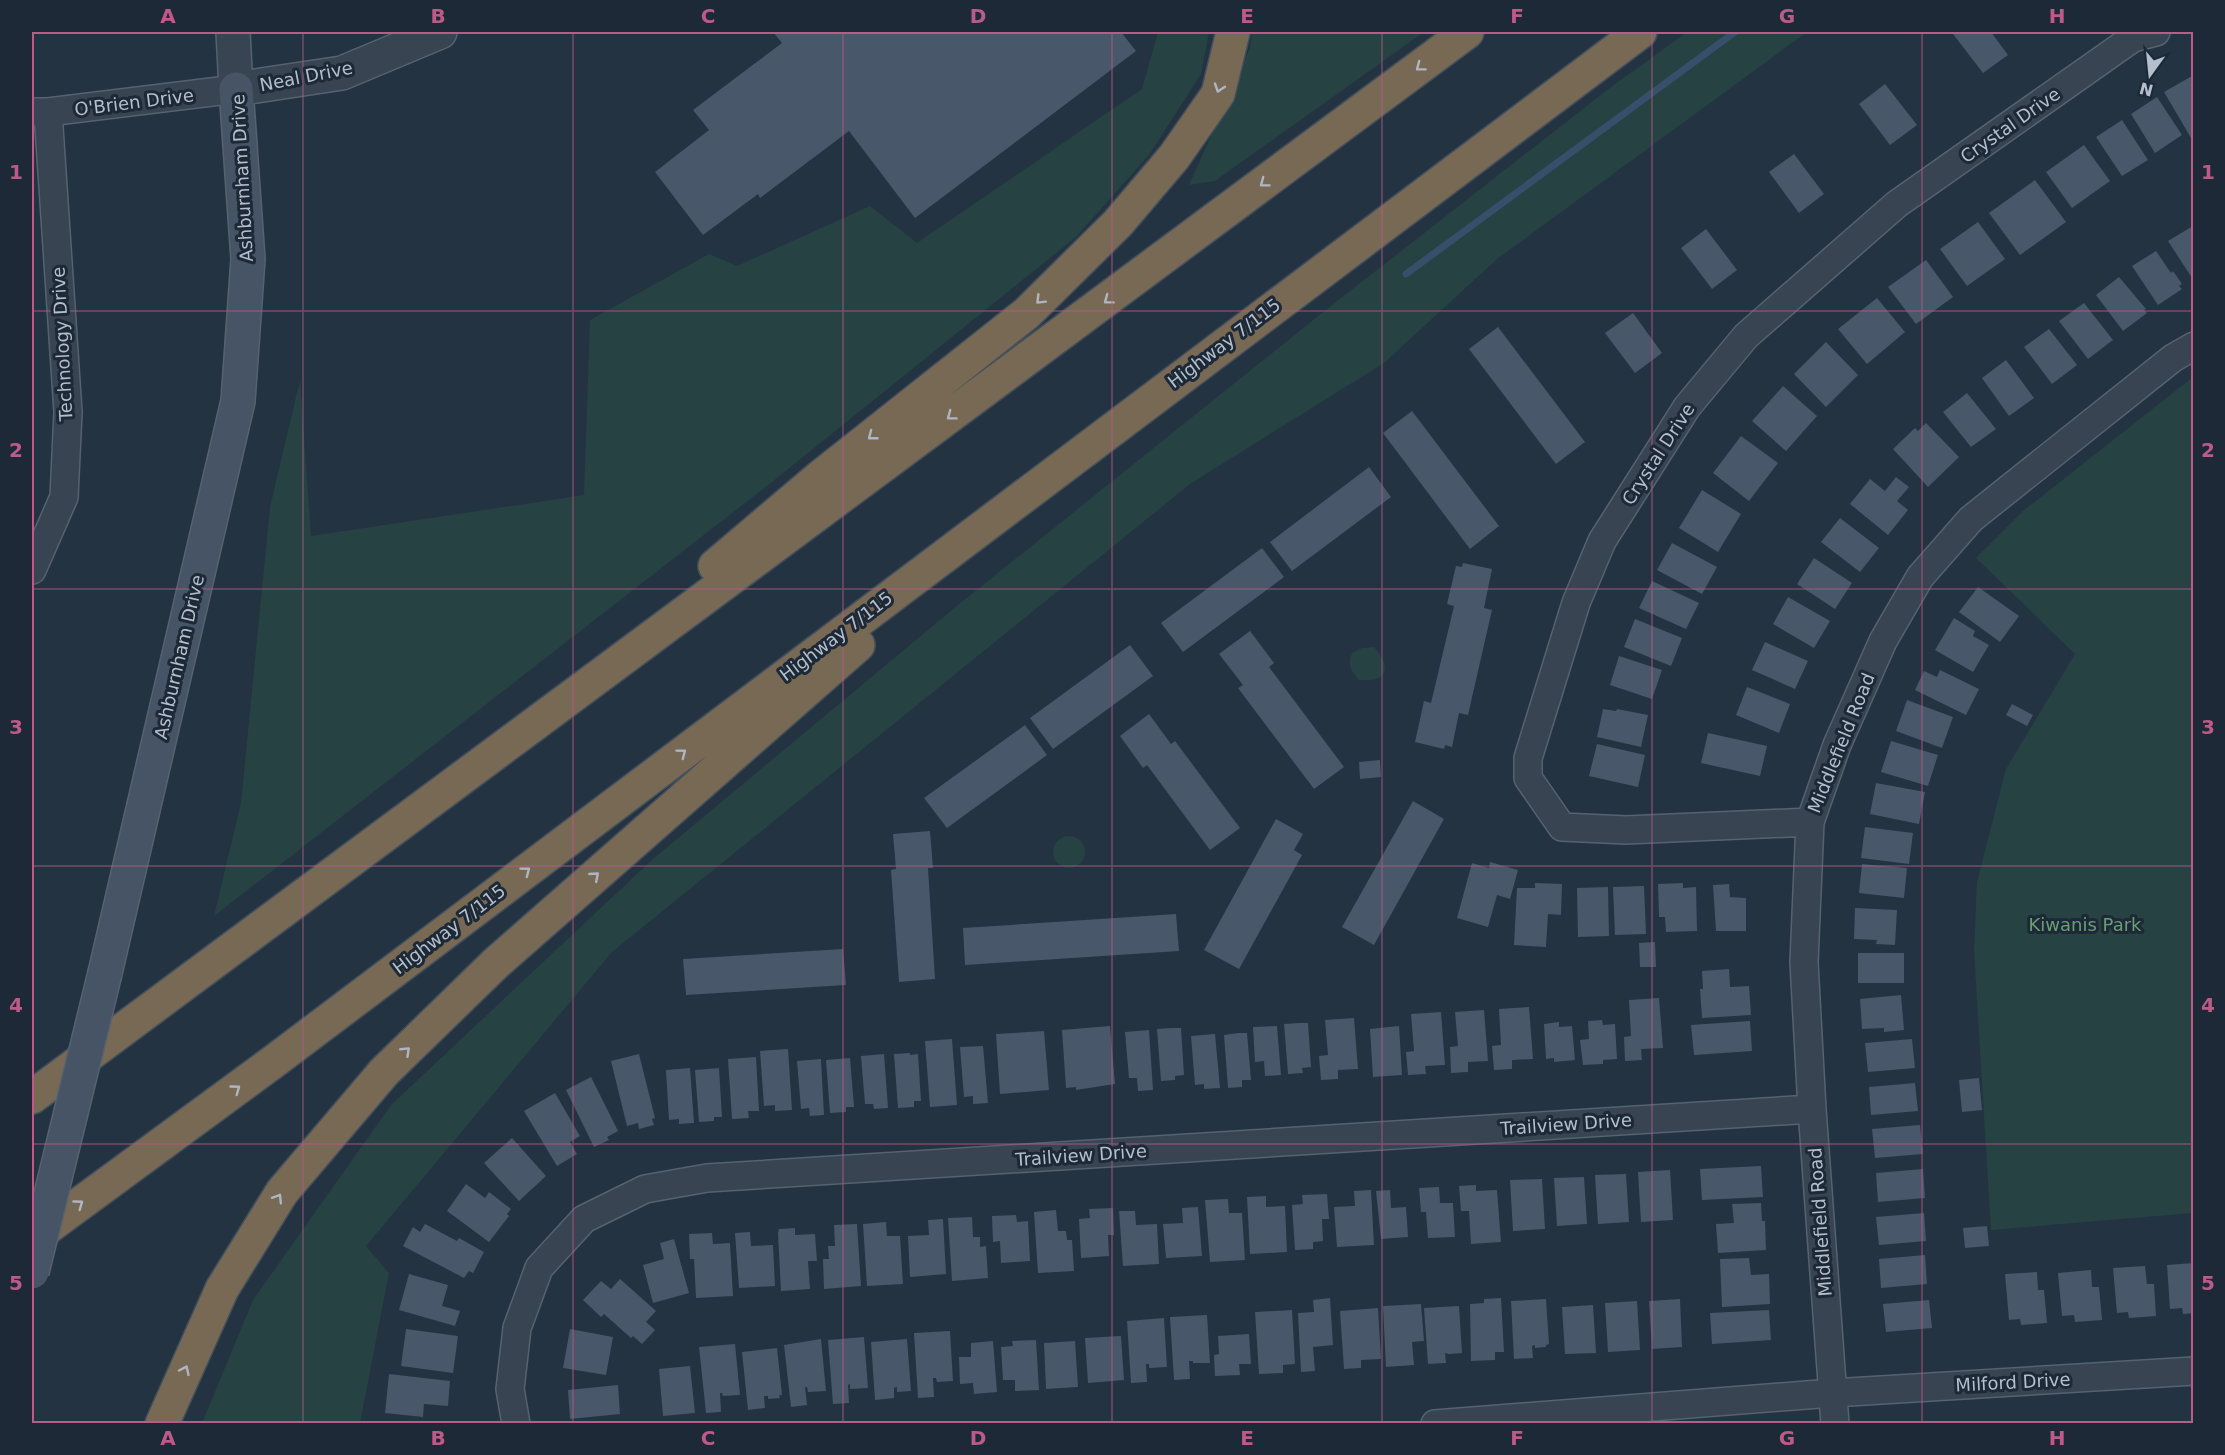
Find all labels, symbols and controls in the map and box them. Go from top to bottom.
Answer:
text: A [160,4,176,28]
text: B [430,4,446,28]
text: C [701,4,715,28]
text: D [970,4,986,28]
text: E [1240,4,1254,28]
text: F [1510,4,1524,28]
text: G [1779,4,1795,28]
text: H [2049,4,2065,28]
north arrow [2120,45,2180,105]
street label: Neal Drive [258,57,354,95]
one-way arrow [1416,59,1427,70]
text: N [2137,78,2155,100]
one-way arrow [1214,82,1226,93]
street label: Crystal Drive [1956,83,2064,167]
street label: O'Brien Drive [73,84,195,120]
street label: Ashburnham Drive [227,94,257,262]
text: 1 [9,160,23,184]
text: 1 [2201,160,2215,184]
one-way arrow [1260,176,1271,187]
street label: Technology Drive [47,266,77,423]
one-way arrow [1036,293,1046,304]
one-way arrow [1103,293,1114,304]
street label: Highway 7/115 [1164,294,1284,392]
street label: Crystal Drive [1617,399,1699,509]
one-way arrow [947,409,958,420]
one-way arrow [868,428,879,439]
text: 2 [9,438,23,462]
text: 2 [2201,438,2215,462]
street label: Ashburnham Drive [150,573,208,741]
street label: Highway 7/115 [776,587,896,685]
street label: Middlefield Road [1803,670,1879,816]
text: 3 [9,715,23,739]
text: 3 [2201,715,2215,739]
one-way arrow [675,749,686,760]
one-way arrow [519,867,530,878]
one-way arrow [588,872,599,883]
street label: Highway 7/115 [389,880,509,978]
park label: Kiwanis Park [2029,914,2142,935]
text: 4 [9,993,23,1017]
text: 4 [2201,993,2215,1017]
one-way arrow [398,1048,409,1059]
one-way arrow [229,1085,240,1096]
street label: Trailview Drive [1498,1109,1633,1139]
street label: Trailview Drive [1013,1140,1148,1170]
street label: Middlefield Road [1804,1147,1836,1297]
one-way arrow [270,1194,281,1205]
one-way arrow [72,1200,83,1211]
text: 5 [9,1271,23,1295]
text: 5 [2201,1271,2215,1295]
one-way arrow [178,1365,190,1376]
street label: Milford Drive [1955,1369,2071,1395]
text: A [160,1426,176,1450]
text: B [430,1426,446,1450]
text: C [701,1426,715,1450]
text: D [970,1426,986,1450]
text: E [1240,1426,1254,1450]
text: F [1510,1426,1524,1450]
text: G [1779,1426,1795,1450]
text: H [2049,1426,2065,1450]

